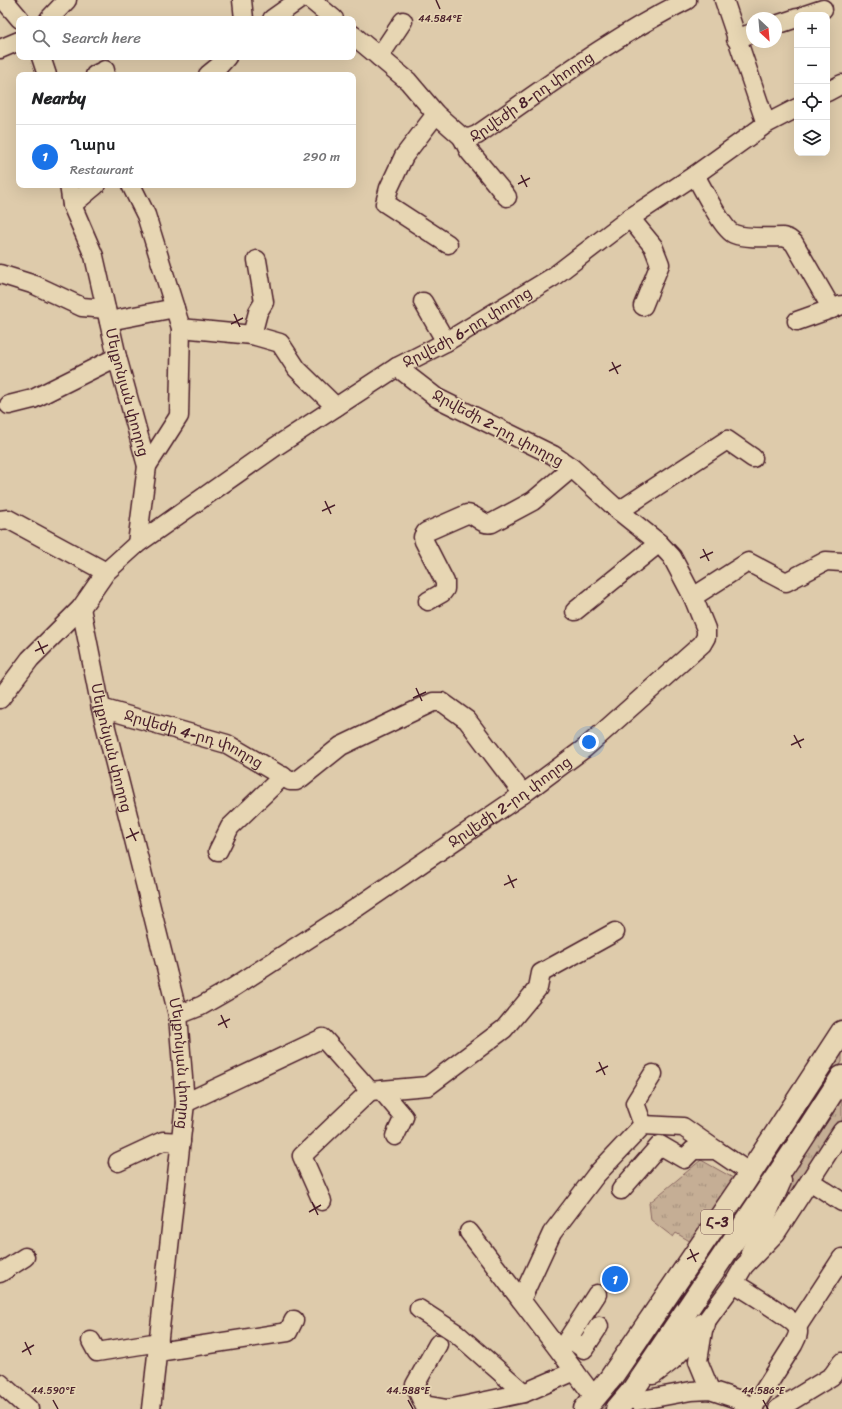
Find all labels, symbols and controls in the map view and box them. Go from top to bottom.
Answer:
text: 44.584°E [418,10,463,28]
north arrow [746,12,782,48]
map controls [794,12,830,156]
button: + [794,12,830,48]
search box [16,16,356,60]
text: Search here [62,25,141,51]
icon: search [30,27,52,49]
street label: Ջրվեժի 8-րդ փողոց [466,44,599,149]
button: − [794,48,830,84]
text: Nearby [32,83,86,113]
button: locate [794,84,830,120]
button: layers [794,120,830,156]
text: Ղարս [70,132,116,158]
text: 1 [42,145,48,168]
text: 290 m [303,145,340,168]
text: Restaurant [70,158,134,181]
street label: Ջրվեժի 6-րդ փողոց [398,280,537,375]
street label: Մելքոնյան փողոց [98,325,157,460]
street label: Ջրվեժի 2-րդ փողոց [427,382,569,474]
street label: Մելքոնյան փողոց [83,681,140,815]
street label: Ջրվեժի 4-րդ փողոց [121,702,268,776]
your location [579,732,599,752]
street label: Ջրվեժի 2-րդ փողոց [443,749,577,855]
street label: Մելքոնյան փողոց [161,995,198,1131]
road number: Հ-3 [701,1210,733,1234]
pin: 1 [602,1264,628,1294]
text: 44.590°E [31,1382,76,1400]
text: 44.588°E [386,1382,431,1400]
text: 44.586°E [741,1382,786,1400]

